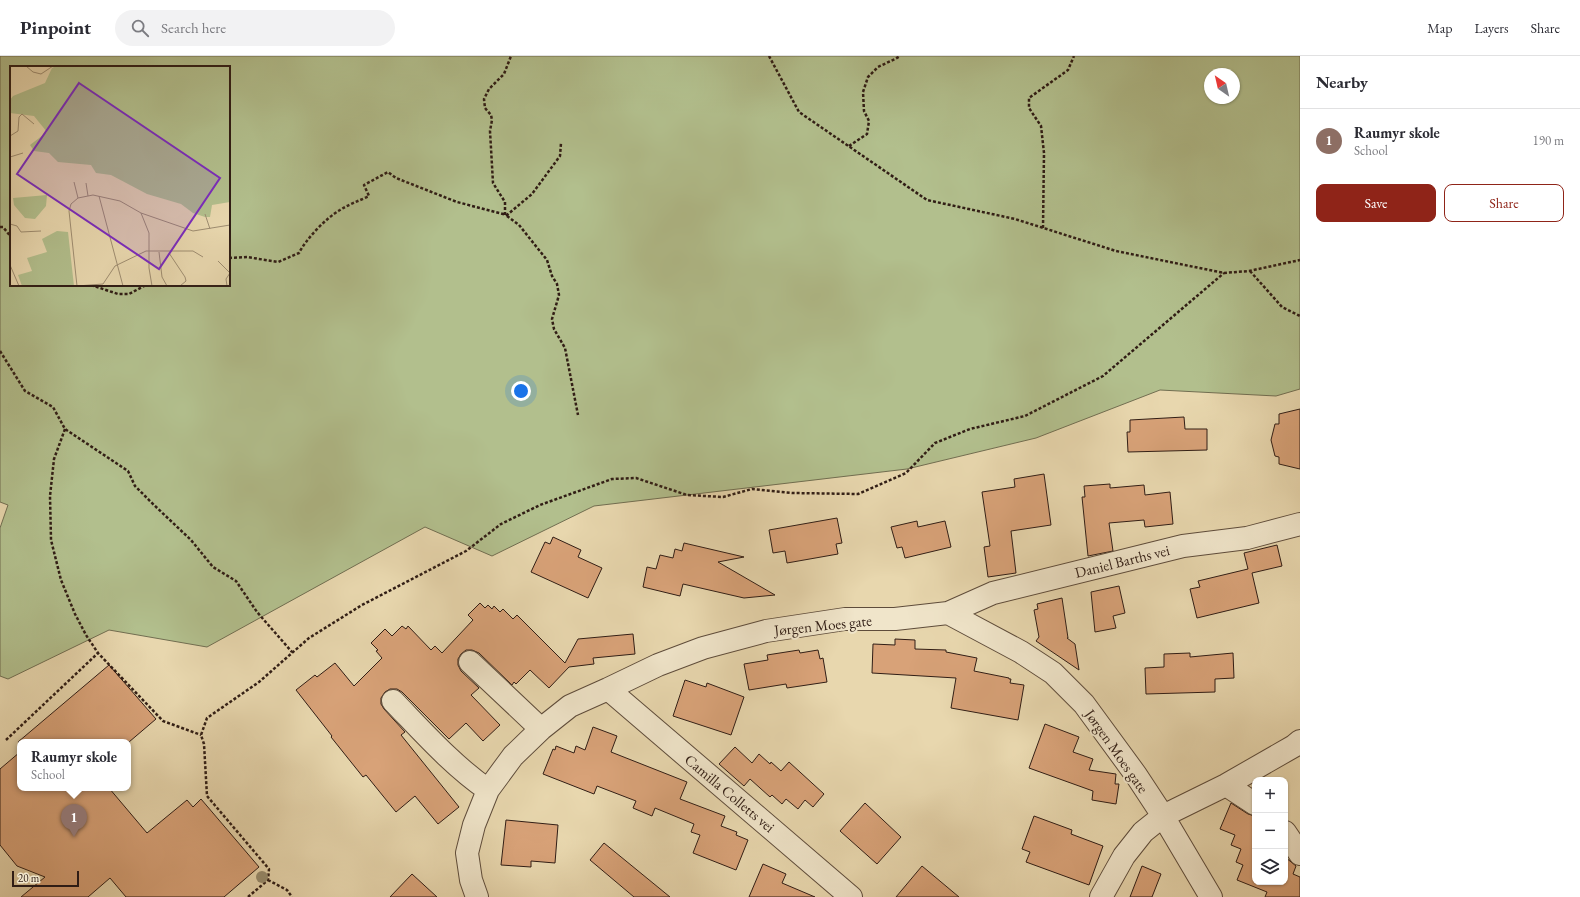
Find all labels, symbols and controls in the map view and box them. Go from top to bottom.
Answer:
search box [115,10,395,46]
text: Pinpoint [20,15,91,40]
icon: search [129,17,151,39]
text: Search here [161,18,226,37]
text: Map [1427,19,1452,37]
text: Layers [1474,19,1509,37]
text: Share [1531,19,1560,37]
inset map [10,66,230,286]
north arrow [1204,68,1240,104]
text: Nearby [1316,71,1368,93]
text: Raumyr skole [1354,123,1440,142]
text: 1 [1326,132,1332,149]
text: 190 m [1533,132,1564,149]
text: School [1354,142,1388,159]
button: Save [1316,184,1436,222]
button: Share [1444,184,1564,222]
your location [511,381,531,401]
street label: Daniel Barths vei [1073,540,1172,582]
street label: Jørgen Moes gate [771,610,873,640]
street label: Jørgen Moes gate [1080,704,1153,797]
popup [17,739,131,791]
text: Raumyr skole [31,747,117,766]
street label: Camilla Colletts vei [681,750,779,836]
text: School [31,766,65,783]
map controls [1252,777,1288,885]
button: + [1252,777,1288,813]
pin: 1 [61,804,87,837]
button: − [1252,813,1288,849]
button: layers [1252,849,1288,885]
scale bar [12,869,79,888]
text: 20 m [18,871,39,885]

